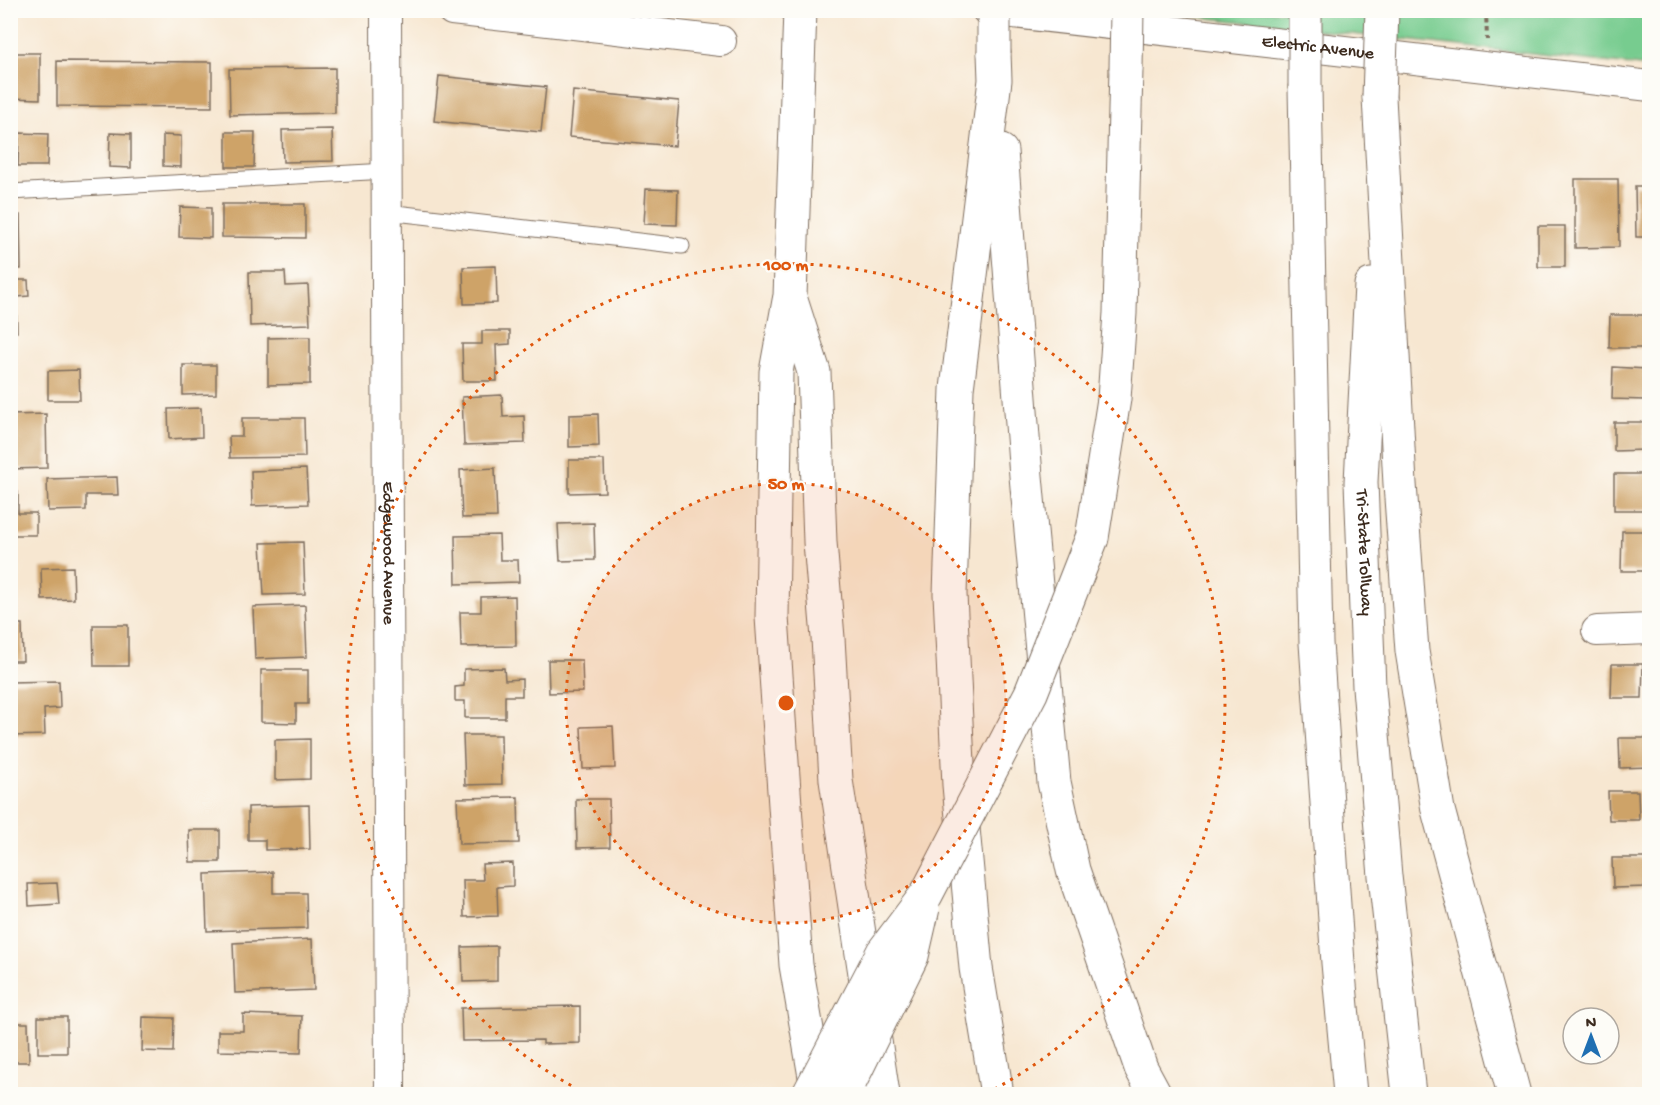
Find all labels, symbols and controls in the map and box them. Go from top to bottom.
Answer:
street label: Electric Avenue [1261,31,1376,65]
text: 100 m [763,256,809,277]
text: 50 m [768,475,805,496]
street label: Edgewood Avenue [377,481,399,625]
street label: Tri-State Tollway [1351,488,1377,616]
centre of rings [776,693,796,713]
north arrow [1561,1006,1621,1066]
text: N [1586,1015,1597,1034]

